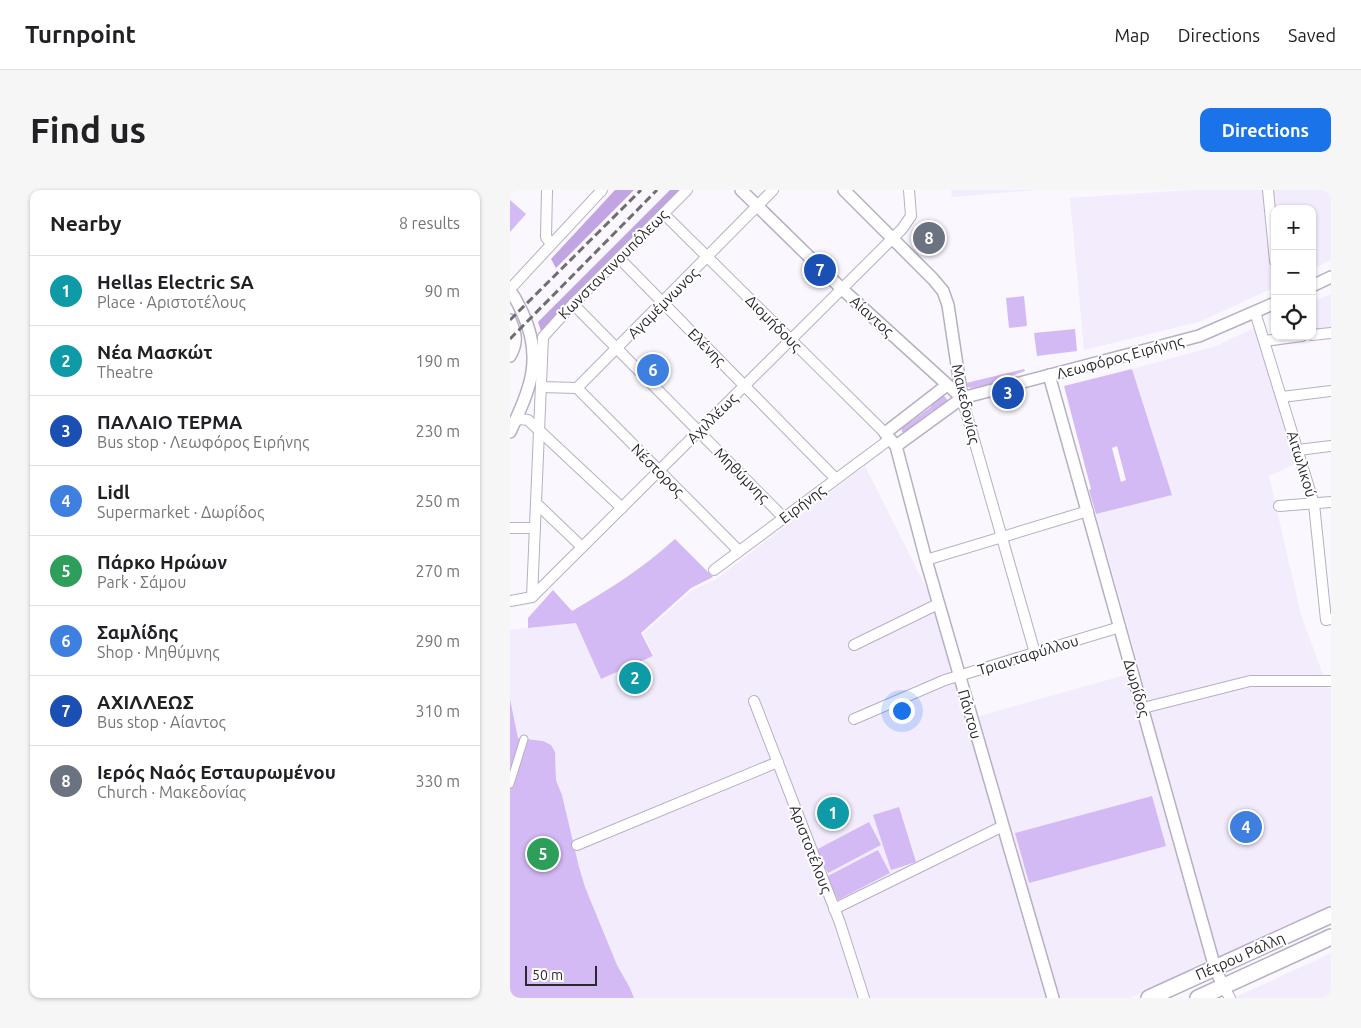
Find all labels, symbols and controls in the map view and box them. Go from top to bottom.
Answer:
text: Turnpoint [25,21,136,48]
text: Map [1114,25,1150,45]
text: Directions [1178,25,1260,45]
text: Saved [1288,25,1336,45]
button: Directions [1200,108,1331,152]
text: Find us [30,110,146,150]
map controls [1271,205,1316,340]
button: + [1271,205,1316,250]
street label: Κωνσταντινουπόλεως [555,206,671,322]
text: Nearby [50,211,121,235]
text: 8 results [399,214,460,232]
pin: 8 [913,219,945,257]
button: − [1271,250,1316,295]
pin: 7 [804,251,836,289]
street label: Αγαμέμνωνος [624,264,702,342]
text: Hellas Electric SA [97,271,254,293]
text: 1 [61,282,71,300]
text: 90 m [424,282,460,300]
street label: Διομήδους [742,291,806,355]
street label: Αίαντος [847,292,897,340]
text: Place · Αριστοτέλους [97,293,246,311]
button: locate [1271,295,1316,340]
street label: Ελένης [685,325,729,369]
street label: Λεωφόρος Ειρήνης [1055,332,1185,382]
text: Νέα Μασκώτ [97,341,212,363]
pin: 6 [637,351,669,389]
text: 2 [61,352,71,370]
text: 190 m [415,352,460,370]
street label: Μακεδονίας [949,362,984,446]
text: Theatre [97,363,153,381]
pin: 3 [992,374,1024,412]
street label: Αχιλλέως [683,389,741,447]
text: ΠΑΛΑΙΟ ΤΕΡΜΑ [97,411,242,433]
text: 3 [61,422,71,440]
text: 230 m [415,422,460,440]
street label: Αιτωλικού [1284,429,1320,499]
text: Bus stop · Λεωφόρος Ειρήνης [97,433,309,451]
street label: Νέστορος [628,440,688,500]
street label: Μηθύμνης [711,444,773,506]
text: Lidl [97,481,130,503]
street label: Ειρήνης [776,481,828,527]
text: 4 [61,492,71,510]
text: 250 m [415,492,460,510]
text: Supermarket · Δωρίδος [97,503,264,521]
text: Πάρκο Ηρώων [97,551,227,573]
text: 5 [61,562,71,580]
text: 270 m [415,562,460,580]
text: Park · Σάμου [97,573,186,591]
text: Σαμλίδης [97,621,178,643]
text: 6 [61,632,71,650]
text: 290 m [415,632,460,650]
street label: Τριανταφύλλου [975,632,1081,678]
text: Shop · Μηθύμνης [97,643,220,661]
street label: Δωρίδος [1121,657,1153,719]
pin: 2 [619,659,651,697]
street label: Πάντου [955,687,985,741]
text: ΑΧΙΛΛΕΩΣ [97,691,194,713]
your location [889,698,915,724]
text: 7 [61,702,71,720]
text: 310 m [415,702,460,720]
text: Bus stop · Αίαντος [97,713,226,731]
text: Ιερός Ναός Εσταυρωμένου [97,761,336,783]
text: 8 [61,772,71,790]
text: 330 m [415,772,460,790]
text: Church · Μακεδονίας [97,783,246,801]
pin: 1 [817,794,849,832]
street label: Αριστοτέλους [786,802,836,896]
pin: 4 [1230,808,1262,846]
pin: 5 [527,835,559,873]
street label: Πέτρου Ράλλη [1193,929,1287,983]
scale bar [525,963,598,986]
text: 50 m [532,967,563,983]

